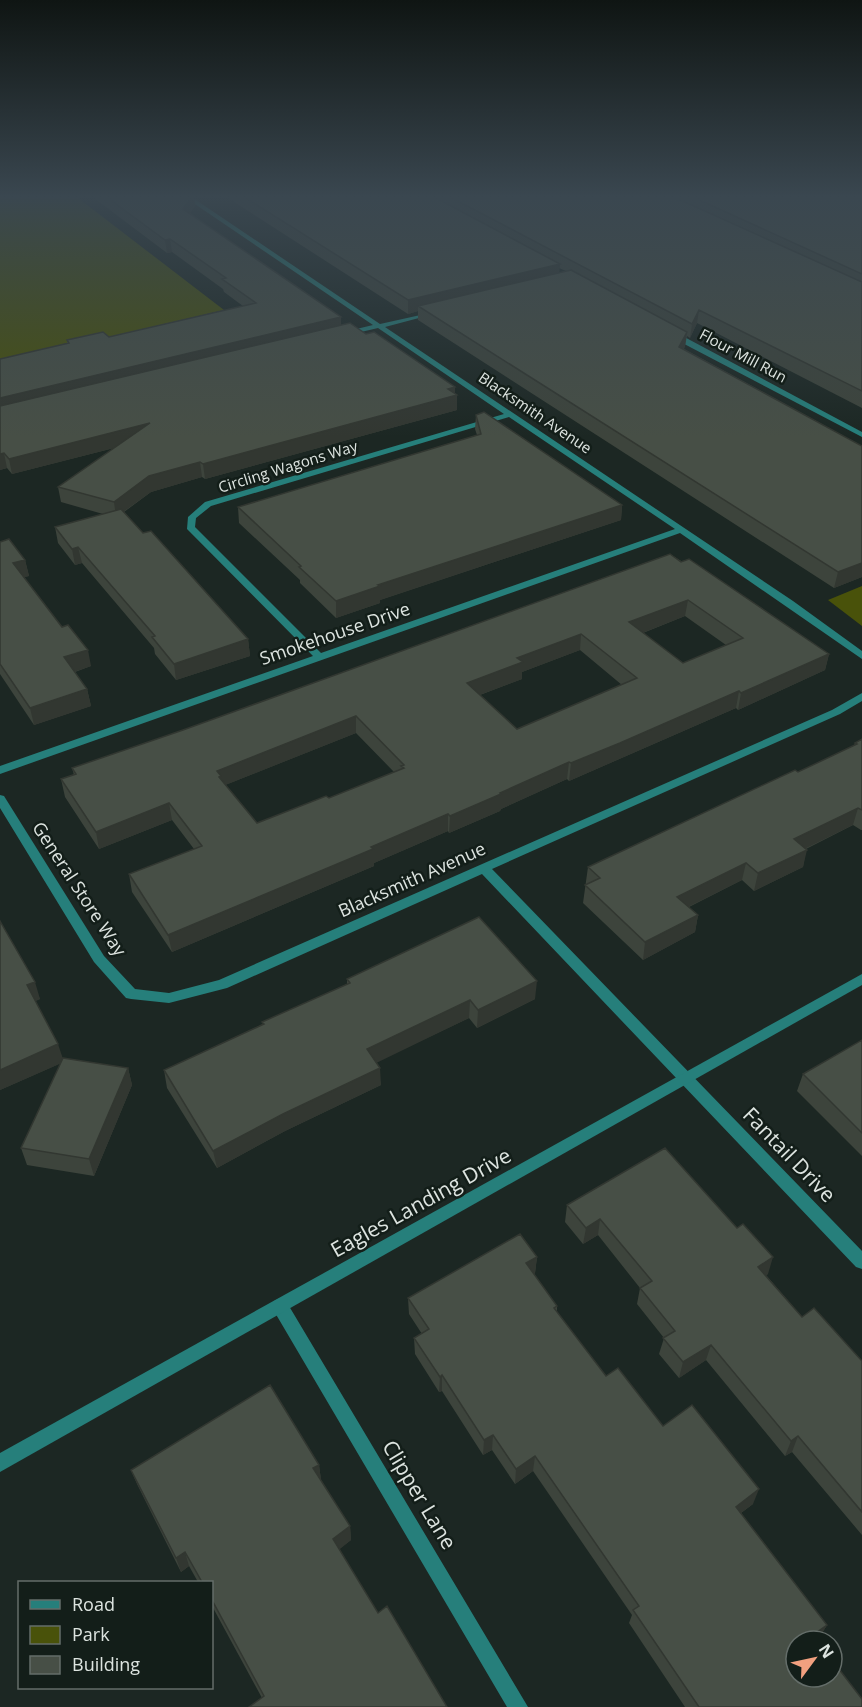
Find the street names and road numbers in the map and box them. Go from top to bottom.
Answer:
street label: Flour Mill Run [696,324,791,387]
street label: Blacksmith Avenue [475,367,596,457]
street label: Circling Wagons Way [216,435,360,497]
street label: Smokehouse Drive [256,596,413,670]
street label: General Store Way [27,817,133,961]
street label: Blacksmith Avenue [334,836,489,922]
street label: Fantail Drive [737,1101,842,1208]
street label: Eagles Landing Drive [325,1141,516,1263]
street label: Clipper Lane [376,1435,463,1554]

